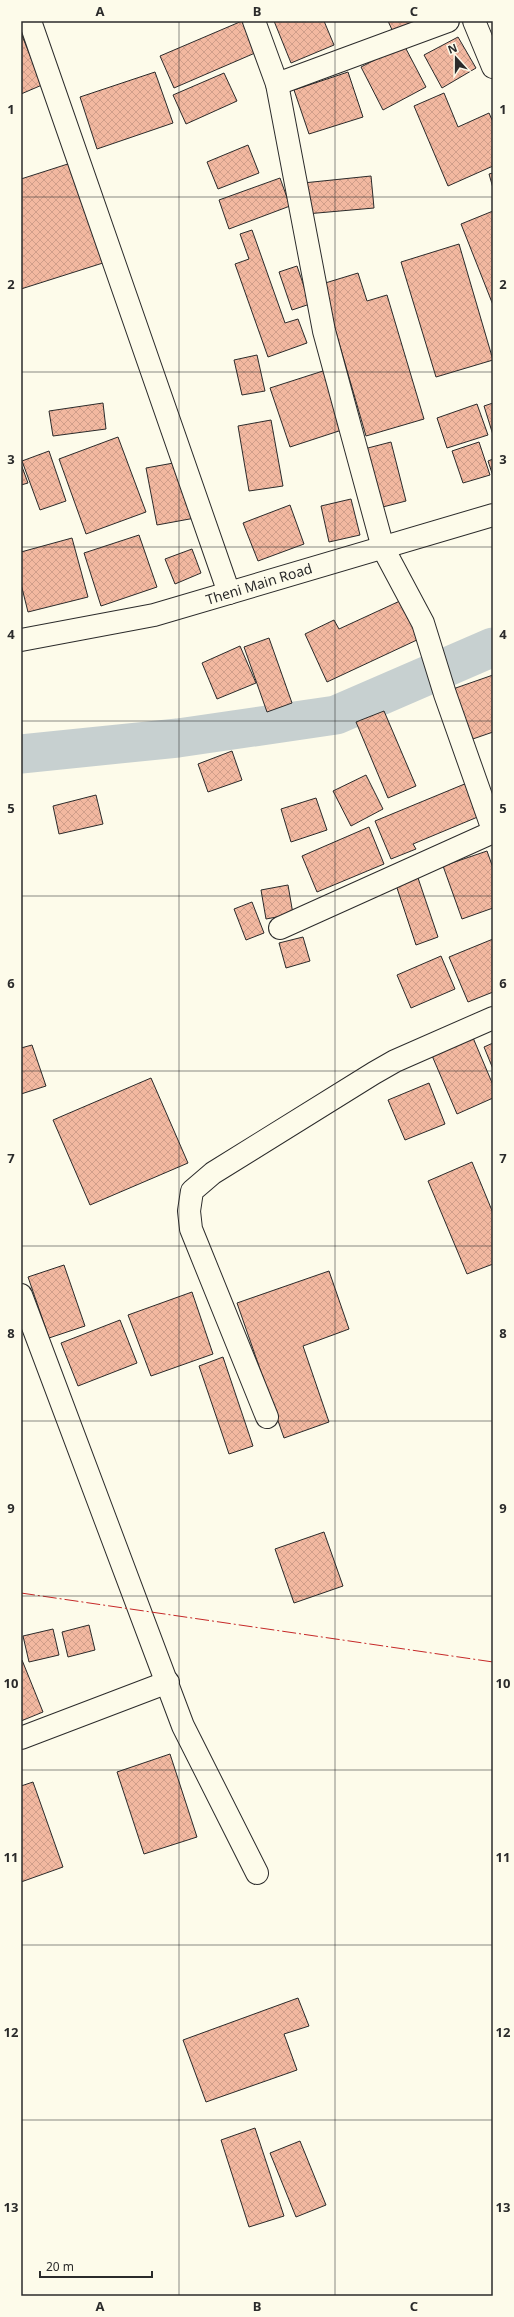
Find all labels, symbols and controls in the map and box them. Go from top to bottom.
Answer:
text: A [96,2,105,20]
text: B [253,2,261,20]
text: C [410,2,418,20]
north arrow [436,38,476,78]
text: N [445,40,459,57]
text: 1 [7,100,15,118]
text: 1 [499,100,507,118]
text: 2 [7,275,15,293]
text: 2 [499,275,507,293]
text: 3 [7,450,15,468]
text: 3 [499,450,507,468]
street label: Theni Main Road [203,558,314,609]
text: 4 [7,625,15,643]
text: 4 [499,625,507,643]
text: 5 [7,799,15,817]
text: 5 [499,799,507,817]
text: 6 [7,974,15,992]
text: 6 [499,974,507,992]
text: 7 [7,1149,15,1167]
text: 7 [499,1149,507,1167]
text: 8 [7,1324,15,1342]
text: 8 [499,1324,507,1342]
text: 9 [7,1499,15,1517]
text: 9 [499,1499,507,1517]
text: 10 [4,1674,18,1692]
text: 10 [496,1674,510,1692]
text: 11 [4,1848,18,1866]
text: 11 [496,1848,510,1866]
text: 12 [4,2023,18,2041]
text: 12 [496,2023,510,2041]
text: 13 [4,2198,18,2216]
text: 13 [496,2198,510,2216]
scale bar [40,2253,152,2279]
text: 20 m [46,2258,74,2275]
text: A [96,2297,105,2315]
text: B [253,2297,261,2315]
text: C [410,2297,418,2315]

